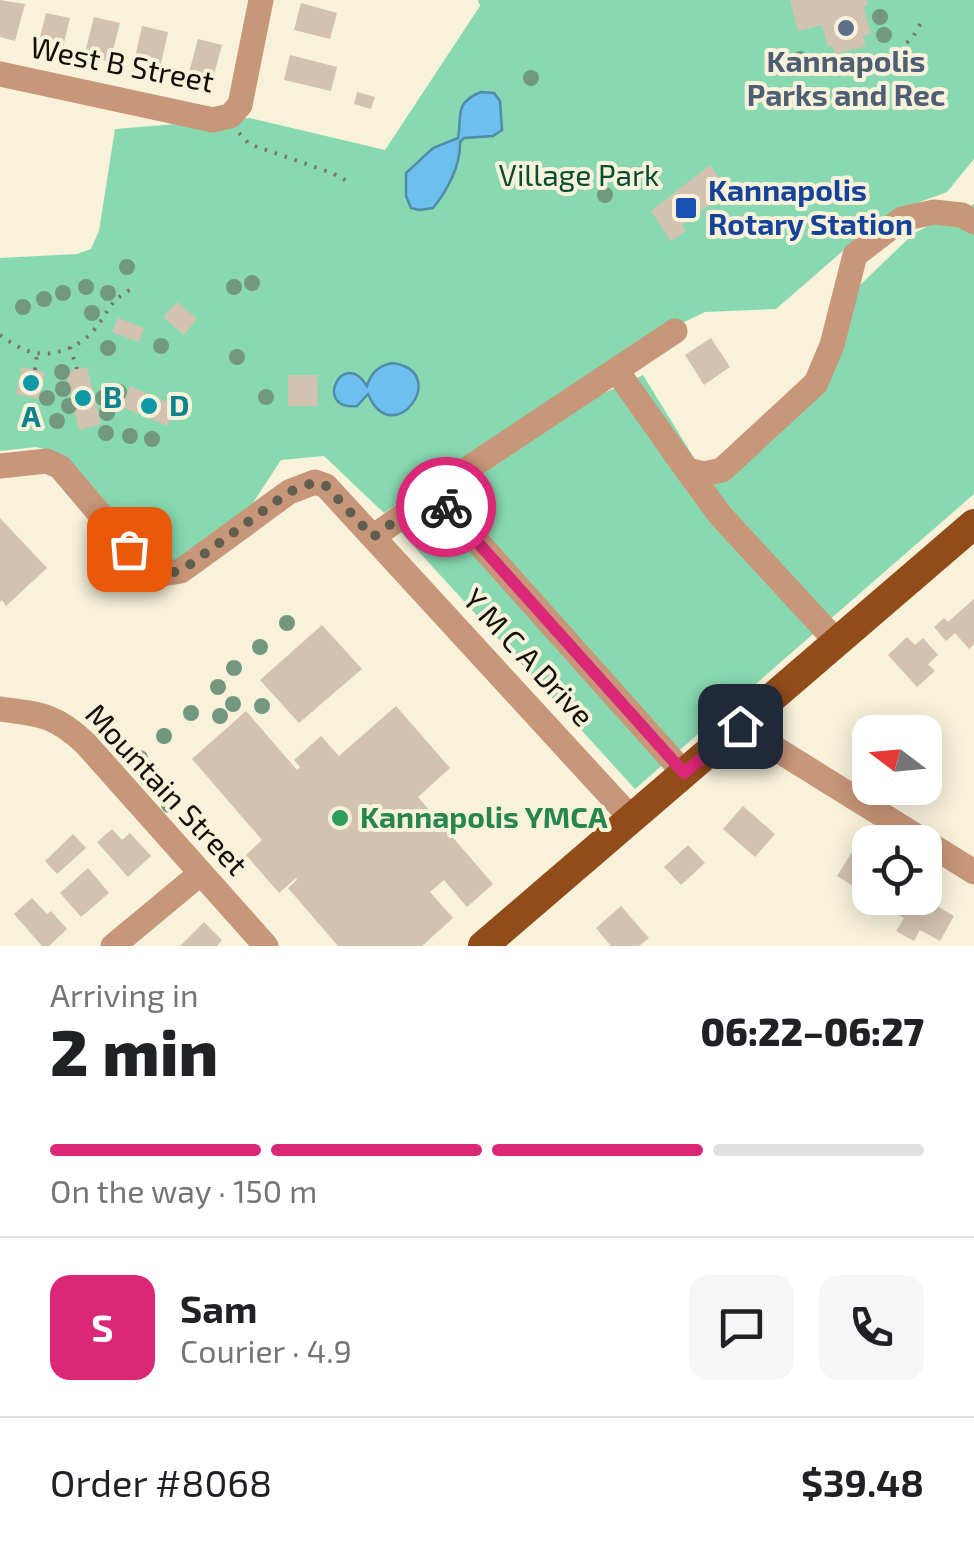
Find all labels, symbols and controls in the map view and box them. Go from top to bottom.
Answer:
marker: Kannapolis Parks and Rec [835,17,857,39]
street label: West B Street [28,28,217,98]
place label: Kannapolis Parks and Rec [747,42,945,112]
park label: Village Park [499,156,659,192]
place label: Kannapolis Rotary Station [708,171,913,242]
marker: Kannapolis Rotary Station [673,195,699,221]
marker: A [20,372,42,394]
place label: B [103,378,122,414]
place label: D [169,386,190,422]
marker: B [72,387,94,409]
marker: D [138,395,160,417]
place label: A [21,397,41,433]
courier [396,457,496,557]
icon: bike [419,480,474,535]
pin [87,507,172,592]
icon: bag [102,522,157,577]
street label: Y M C A Drive [457,580,602,733]
pin [698,684,783,769]
street label: Mountain Street [79,696,256,882]
icon: home [713,699,768,754]
north arrow [852,715,942,805]
map controls [852,715,942,915]
place label: Kannapolis YMCA [360,798,608,834]
marker: Kannapolis YMCA [329,807,351,829]
button: locate [852,825,942,915]
text: Arriving in [50,975,199,1013]
text: 06:22–06:27 [701,1008,924,1054]
text: 2 min [50,1011,218,1089]
text: On the way · 150 m [50,1171,317,1209]
button: chat [689,1275,794,1380]
button: phone [819,1275,924,1380]
text: Sam [180,1285,257,1331]
text: S [91,1304,114,1350]
text: Courier · 4.9 [180,1331,352,1369]
text: Order #8068 [50,1459,272,1505]
text: $39.48 [801,1459,924,1505]

